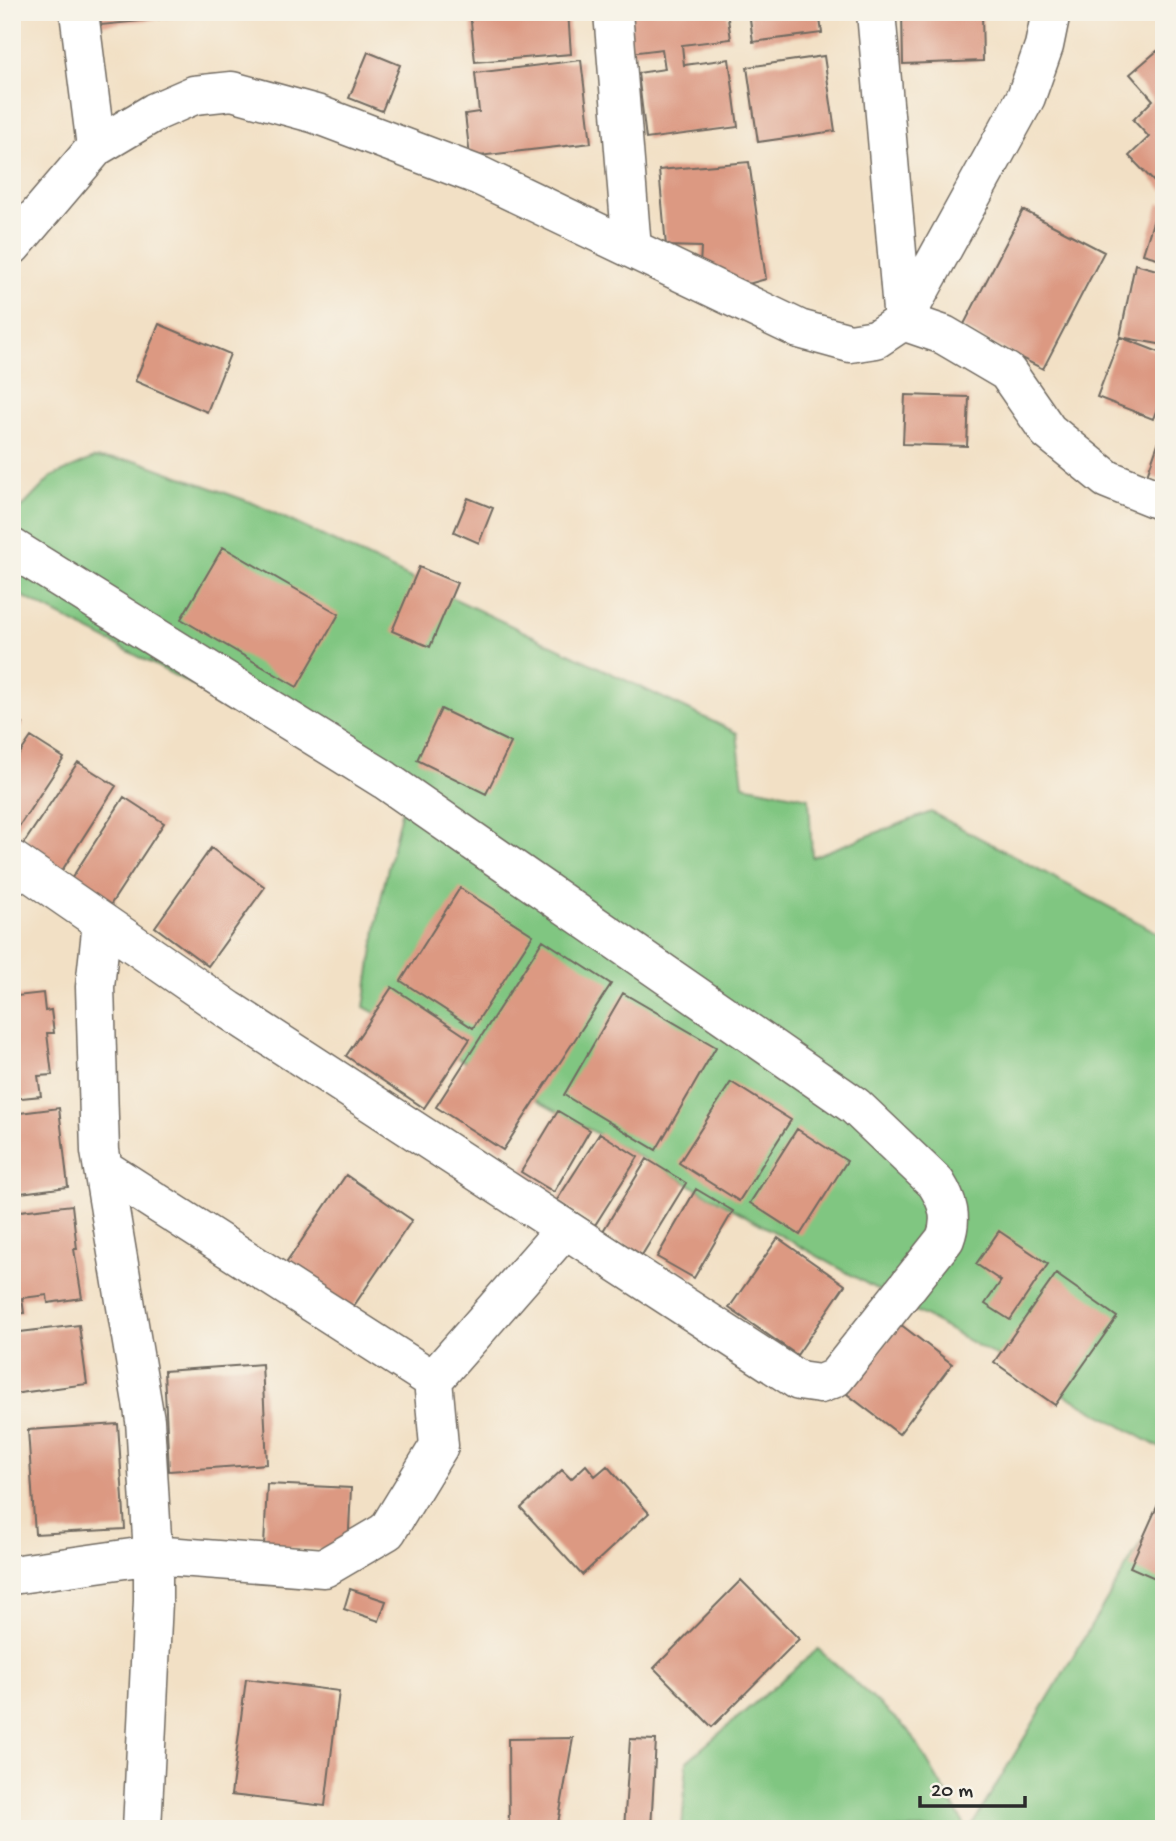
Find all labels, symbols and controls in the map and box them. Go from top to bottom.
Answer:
scale bar [920,1764,1026,1808]
text: 20 m [931,1780,973,1805]

